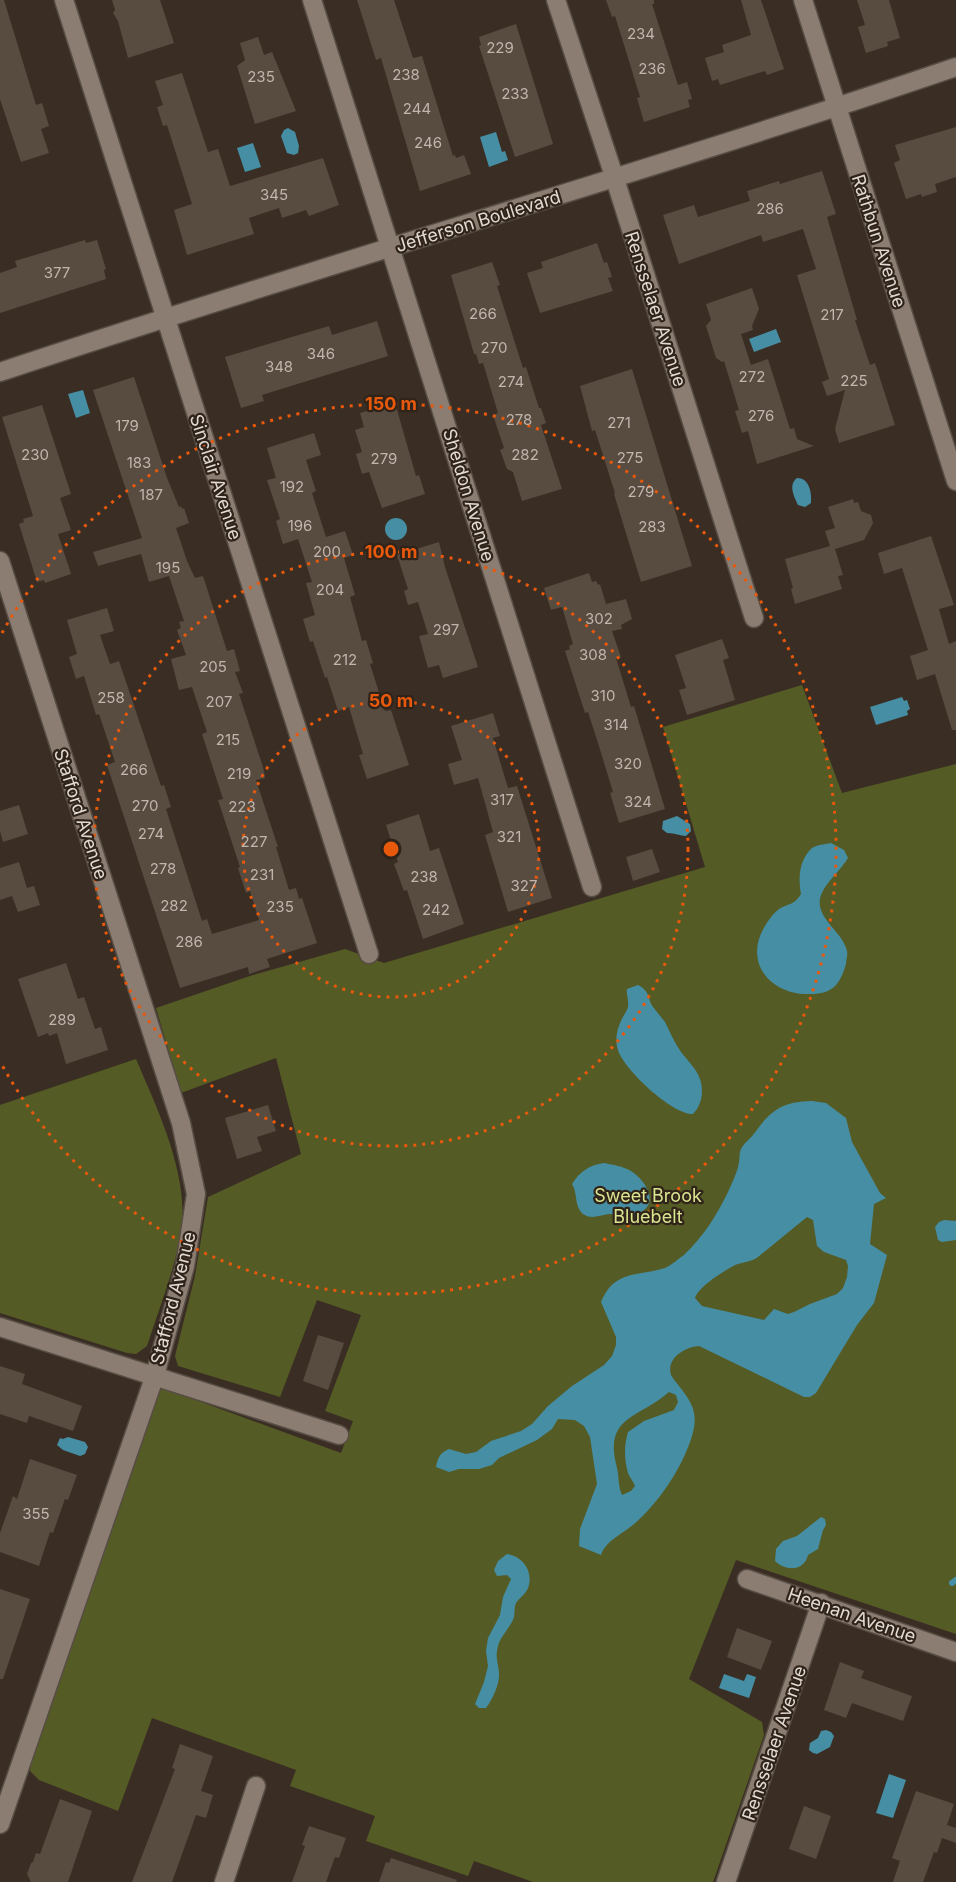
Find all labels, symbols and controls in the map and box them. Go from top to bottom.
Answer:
house number: 234 [627,24,655,43]
house number: 229 [486,38,514,57]
house number: 236 [638,59,666,78]
house number: 238 [392,65,420,84]
house number: 235 [247,67,275,86]
house number: 233 [501,84,529,103]
house number: 244 [403,99,431,118]
house number: 246 [414,133,442,152]
street label: Rathbun Avenue [848,172,910,310]
house number: 345 [260,185,288,204]
street label: Jefferson Boulevard [393,186,563,256]
house number: 286 [756,199,784,218]
street label: Rensselaer Avenue [621,229,691,389]
house number: 377 [44,263,70,282]
house number: 266 [469,304,497,323]
house number: 217 [820,305,844,324]
house number: 270 [481,338,507,357]
house number: 346 [307,344,335,363]
house number: 348 [265,357,293,376]
house number: 272 [739,367,765,386]
house number: 225 [840,371,868,390]
house number: 274 [498,372,524,391]
text: 150 m [365,393,417,414]
house number: 276 [748,406,774,425]
house number: 278 [506,410,532,429]
street label: Sinclair Avenue [186,412,246,542]
house number: 271 [607,413,631,432]
house number: 179 [115,416,139,435]
street label: Sheldon Avenue [439,426,499,564]
house number: 230 [21,445,49,464]
house number: 282 [511,445,539,464]
house number: 275 [617,448,643,467]
house number: 279 [371,449,397,468]
house number: 183 [127,453,151,472]
house number: 192 [280,477,304,496]
house number: 279 [628,482,654,501]
house number: 187 [139,485,163,504]
house number: 196 [288,516,312,535]
house number: 283 [638,517,666,536]
text: 100 m [365,541,417,562]
house number: 200 [313,542,341,561]
house number: 195 [156,558,180,577]
house number: 204 [316,580,344,599]
house number: 302 [585,609,613,628]
house number: 297 [433,620,459,639]
house number: 308 [579,645,607,664]
house number: 212 [333,650,357,669]
house number: 205 [199,657,227,676]
house number: 310 [591,686,615,705]
house number: 258 [97,688,125,707]
text: 50 m [369,690,413,711]
house number: 207 [206,692,232,711]
house number: 314 [603,715,629,734]
house number: 215 [216,730,240,749]
street label: Stafford Avenue [50,746,112,882]
house number: 320 [614,754,642,773]
house number: 266 [120,760,148,779]
house number: 219 [227,764,251,783]
house number: 317 [490,790,514,809]
house number: 324 [624,792,652,811]
house number: 270 [132,796,158,815]
house number: 223 [228,797,256,816]
house number: 274 [138,824,164,843]
house number: 321 [497,827,521,846]
house number: 227 [241,832,267,851]
centre of rings [381,839,401,859]
house number: 278 [150,859,176,878]
house number: 231 [250,865,274,884]
house number: 238 [410,867,438,886]
house number: 327 [511,876,537,895]
house number: 282 [160,896,188,915]
house number: 235 [266,897,294,916]
house number: 242 [422,900,450,919]
house number: 286 [175,932,203,951]
house number: 289 [48,1010,76,1029]
park label: Sweet Brook Bluebelt [594,1185,702,1227]
street label: Stafford Avenue [146,1229,200,1367]
house number: 355 [22,1504,50,1523]
street label: Heenan Avenue [785,1583,919,1647]
street label: Rensselaer Avenue [738,1663,810,1823]

